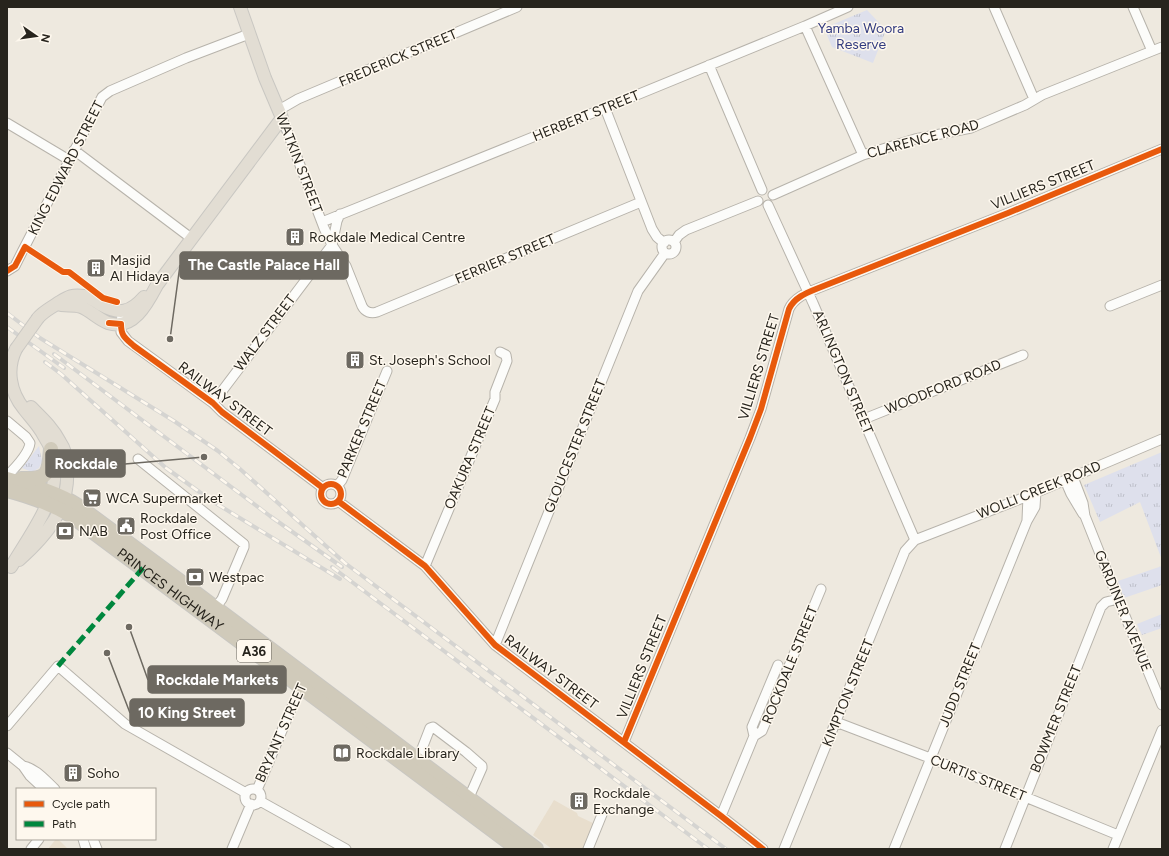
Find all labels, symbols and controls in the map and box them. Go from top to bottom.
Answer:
north arrow [16,16,56,56]
park label: Yamba Woora Reserve [818,20,904,53]
street label: FREDERICK STREET [336,25,460,91]
text: N [38,33,53,44]
street label: HERBERT STREET [530,87,642,145]
street label: KING EDWARD STREET [25,98,107,238]
street label: WATKIN STREET [272,110,326,216]
street label: CLARENCE ROAD [865,116,981,162]
street label: VILLIERS STREET [989,156,1098,214]
building icon: Rockdale Medical Centre [284,226,306,248]
place label: Rockdale Medical Centre [309,229,465,246]
street label: FERRIER STREET [452,230,558,288]
place label: Masjid Al Hidaya [110,252,169,285]
callout: The Castle Palace Hall [180,252,348,279]
text: The Castle Palace Hall [188,256,340,274]
building icon: Masjid Al Hidaya [85,257,107,279]
street label: WALZ STREET [231,291,299,375]
street label: ARLINGTON STREET [809,307,877,437]
street label: VILLIERS STREET [735,311,783,422]
building icon: St. Joseph's School [344,349,366,371]
place label: St. Joseph's School [369,352,491,369]
street label: WOODFORD ROAD [882,356,1004,418]
street label: RAILWAY STREET [175,358,275,440]
street label: GLOUCESTER STREET [540,376,610,515]
street label: PARKER STREET [334,377,390,481]
street label: OAKURA STREET [441,404,499,512]
callout: Rockdale [46,450,125,477]
text: Rockdale [54,455,118,473]
street label: WOLLI CREEK ROAD [974,457,1104,523]
supermarket icon: WCA Supermarket [81,487,103,509]
place label: WCA Supermarket [106,490,223,507]
place label: Rockdale Post Office [140,510,211,543]
public building icon: Rockdale Post Office [115,515,137,537]
bank icon: NAB [54,520,76,542]
place label: NAB [79,523,108,540]
street label: PRINCES HIGHWAY [114,544,227,635]
street label: GARDINER AVENUE [1091,548,1155,674]
bank icon: Westpac [184,566,206,588]
place label: Westpac [209,569,265,586]
street label: ROCKDALE STREET [759,603,822,727]
street label: VILLIERS STREET [613,612,671,721]
street label: RAILWAY STREET [501,631,601,713]
street label: KIMPTON STREET [819,636,877,749]
road number: A36 [237,640,271,662]
street label: JUDD STREET [935,640,985,730]
street label: BOWMER STREET [1027,662,1085,775]
callout: Rockdale Markets [148,666,286,693]
text: Rockdale Markets [156,671,278,689]
street label: BRYANT STREET [252,681,311,785]
callout: 10 King Street [130,699,244,726]
text: 10 King Street [138,704,236,722]
library icon: Rockdale Library [331,742,353,764]
place label: Rockdale Library [356,745,460,762]
street label: CURTIS STREET [928,751,1029,805]
building icon: Soho [62,762,84,784]
place label: Soho [87,765,120,782]
place label: Rockdale Exchange [593,785,654,818]
legend [16,788,156,840]
building icon: Rockdale Exchange [568,790,590,812]
text: Cycle path [52,797,110,811]
text: Path [52,817,76,831]

